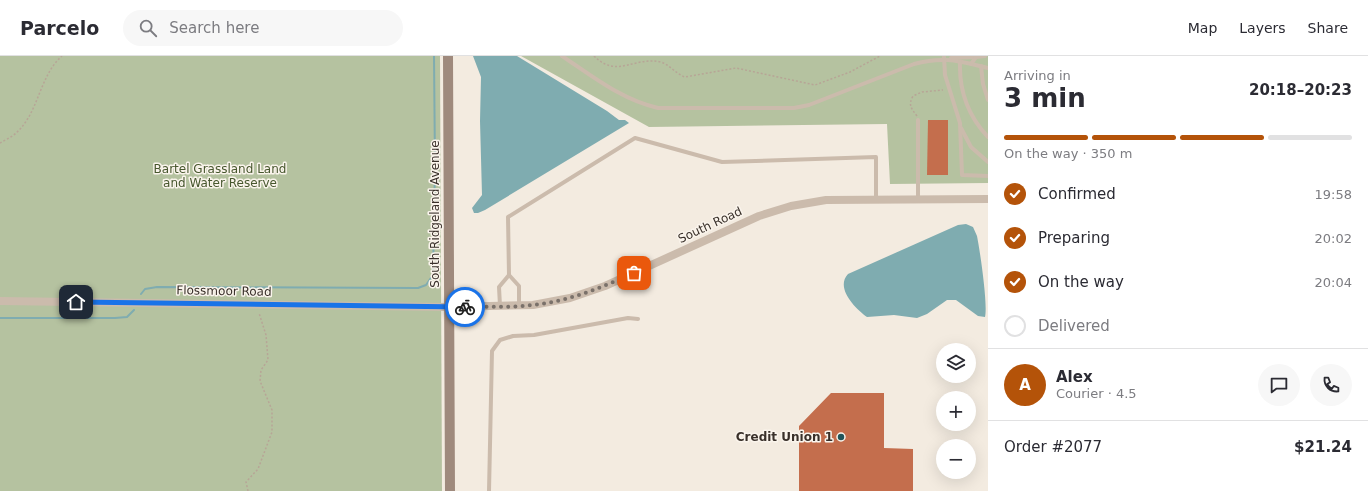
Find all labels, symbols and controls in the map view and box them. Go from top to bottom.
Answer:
search box [123,10,403,46]
text: Parcelo [20,17,99,39]
icon: search [137,17,159,39]
text: Search here [169,19,259,37]
text: Map [1188,20,1217,36]
text: Layers [1239,20,1286,36]
text: Share [1308,20,1348,36]
text: Arriving in [1004,68,1071,83]
text: 20:18–20:23 [1249,81,1352,99]
text: 3 min [1004,83,1086,113]
street label: South Ridgeland Avenue [428,140,442,288]
text: On the way · 350 m [1004,146,1132,161]
park label: Bartel Grassland Land and Water Reserve [154,162,286,190]
icon: check [1004,183,1026,205]
text: Confirmed [1038,185,1116,203]
text: 19:58 [1315,187,1352,202]
street label: South Road [676,204,744,246]
icon: check [1004,227,1026,249]
text: Preparing [1038,229,1110,247]
text: 20:02 [1315,231,1352,246]
pin [617,256,651,290]
icon: bag [623,262,645,284]
icon: check [1004,271,1026,293]
text: On the way [1038,273,1124,291]
text: 20:04 [1315,275,1352,290]
street label: Flossmoor Road [176,283,272,299]
pin [59,285,93,319]
courier [445,287,485,327]
icon: home [65,291,87,313]
icon: bike [454,296,476,318]
text: Delivered [1038,317,1110,335]
map controls [936,343,976,479]
button: layers [936,343,976,383]
button: chat [1258,364,1300,406]
button: phone [1310,364,1352,406]
text: Alex [1056,368,1093,386]
text: A [1019,376,1031,394]
text: Courier · 4.5 [1056,386,1137,401]
button: + [936,391,976,431]
place label: Credit Union 1 [736,430,833,444]
marker: Credit Union 1 [836,432,846,442]
text: Order #2077 [1004,438,1102,456]
text: $21.24 [1294,438,1352,456]
button: − [936,439,976,479]

